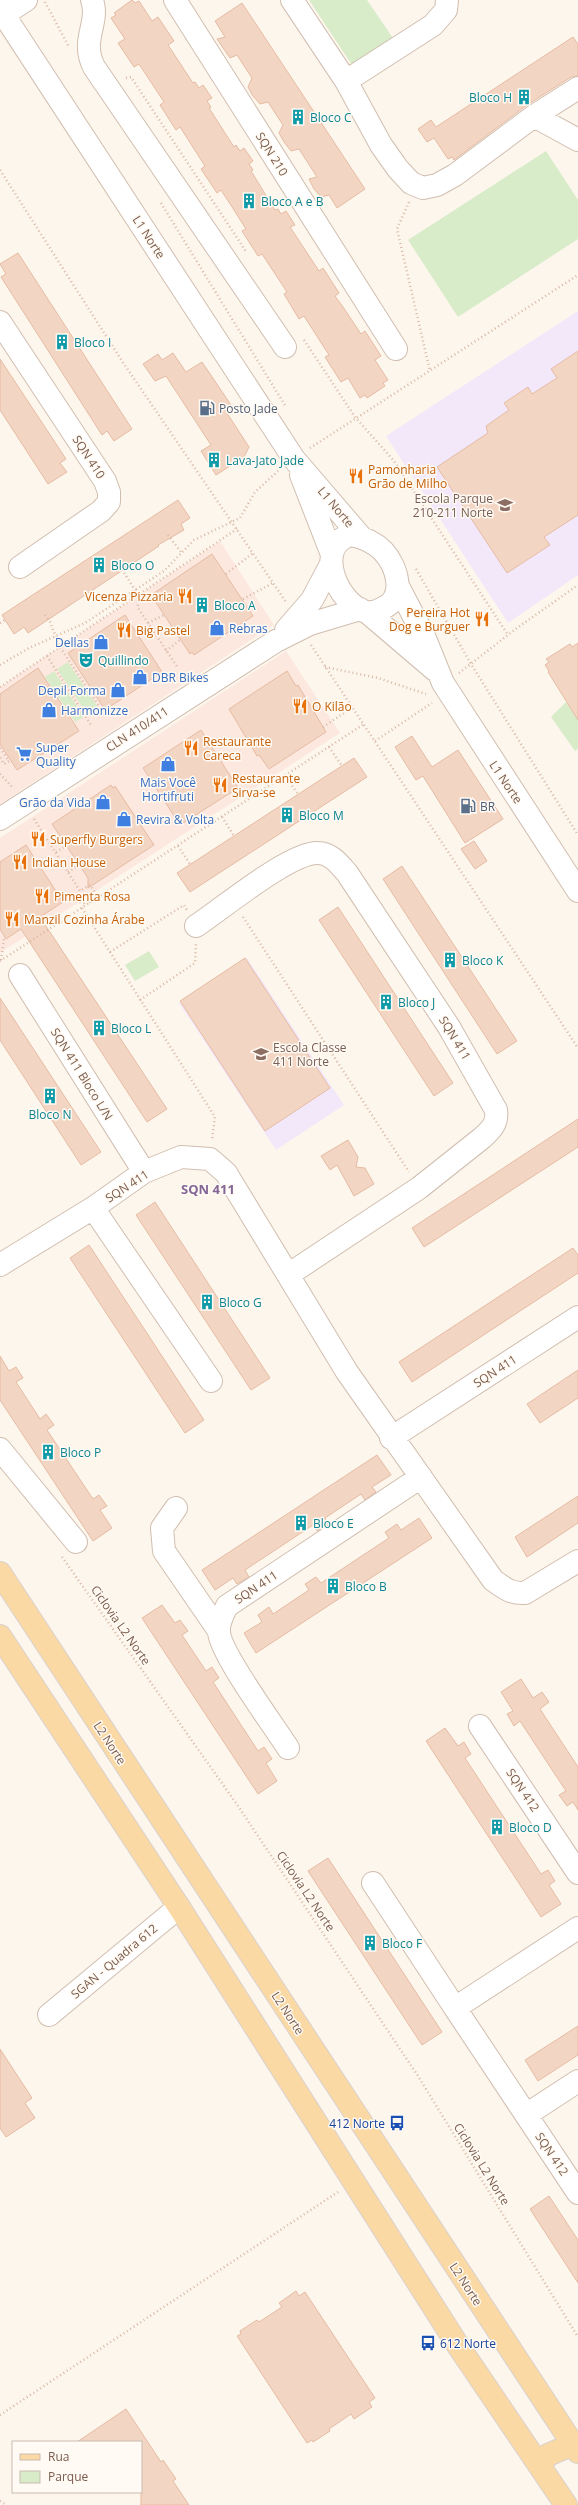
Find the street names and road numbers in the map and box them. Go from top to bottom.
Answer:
street label: SQN 210 [252,129,292,179]
street label: L1 Norte [129,212,169,262]
street label: SQN 410 [69,432,109,482]
street label: L1 Norte [314,483,358,531]
street label: CLN 410/411 [102,702,172,756]
street label: L1 Norte [485,757,527,807]
street label: SQN 411 [435,1013,475,1063]
street label: SQN 411 Bloco L/N [47,1025,117,1123]
street label: SQN 411 [102,1166,152,1206]
street label: SQN 411 [470,1351,520,1391]
street label: SQN 411 [231,1566,281,1608]
street label: Ciclovia L2 Norte [87,1582,155,1669]
street label: L2 Norte [90,1718,130,1768]
street label: SQN 412 [502,1765,544,1815]
street label: Ciclovia L2 Norte [273,1847,339,1935]
street label: SGAN - Quadra 612 [67,1920,161,2002]
street label: L2 Norte [268,1988,308,2038]
street label: Ciclovia L2 Norte [450,2120,514,2209]
street label: SQN 412 [531,2129,573,2179]
street label: L2 Norte [446,2259,486,2309]

